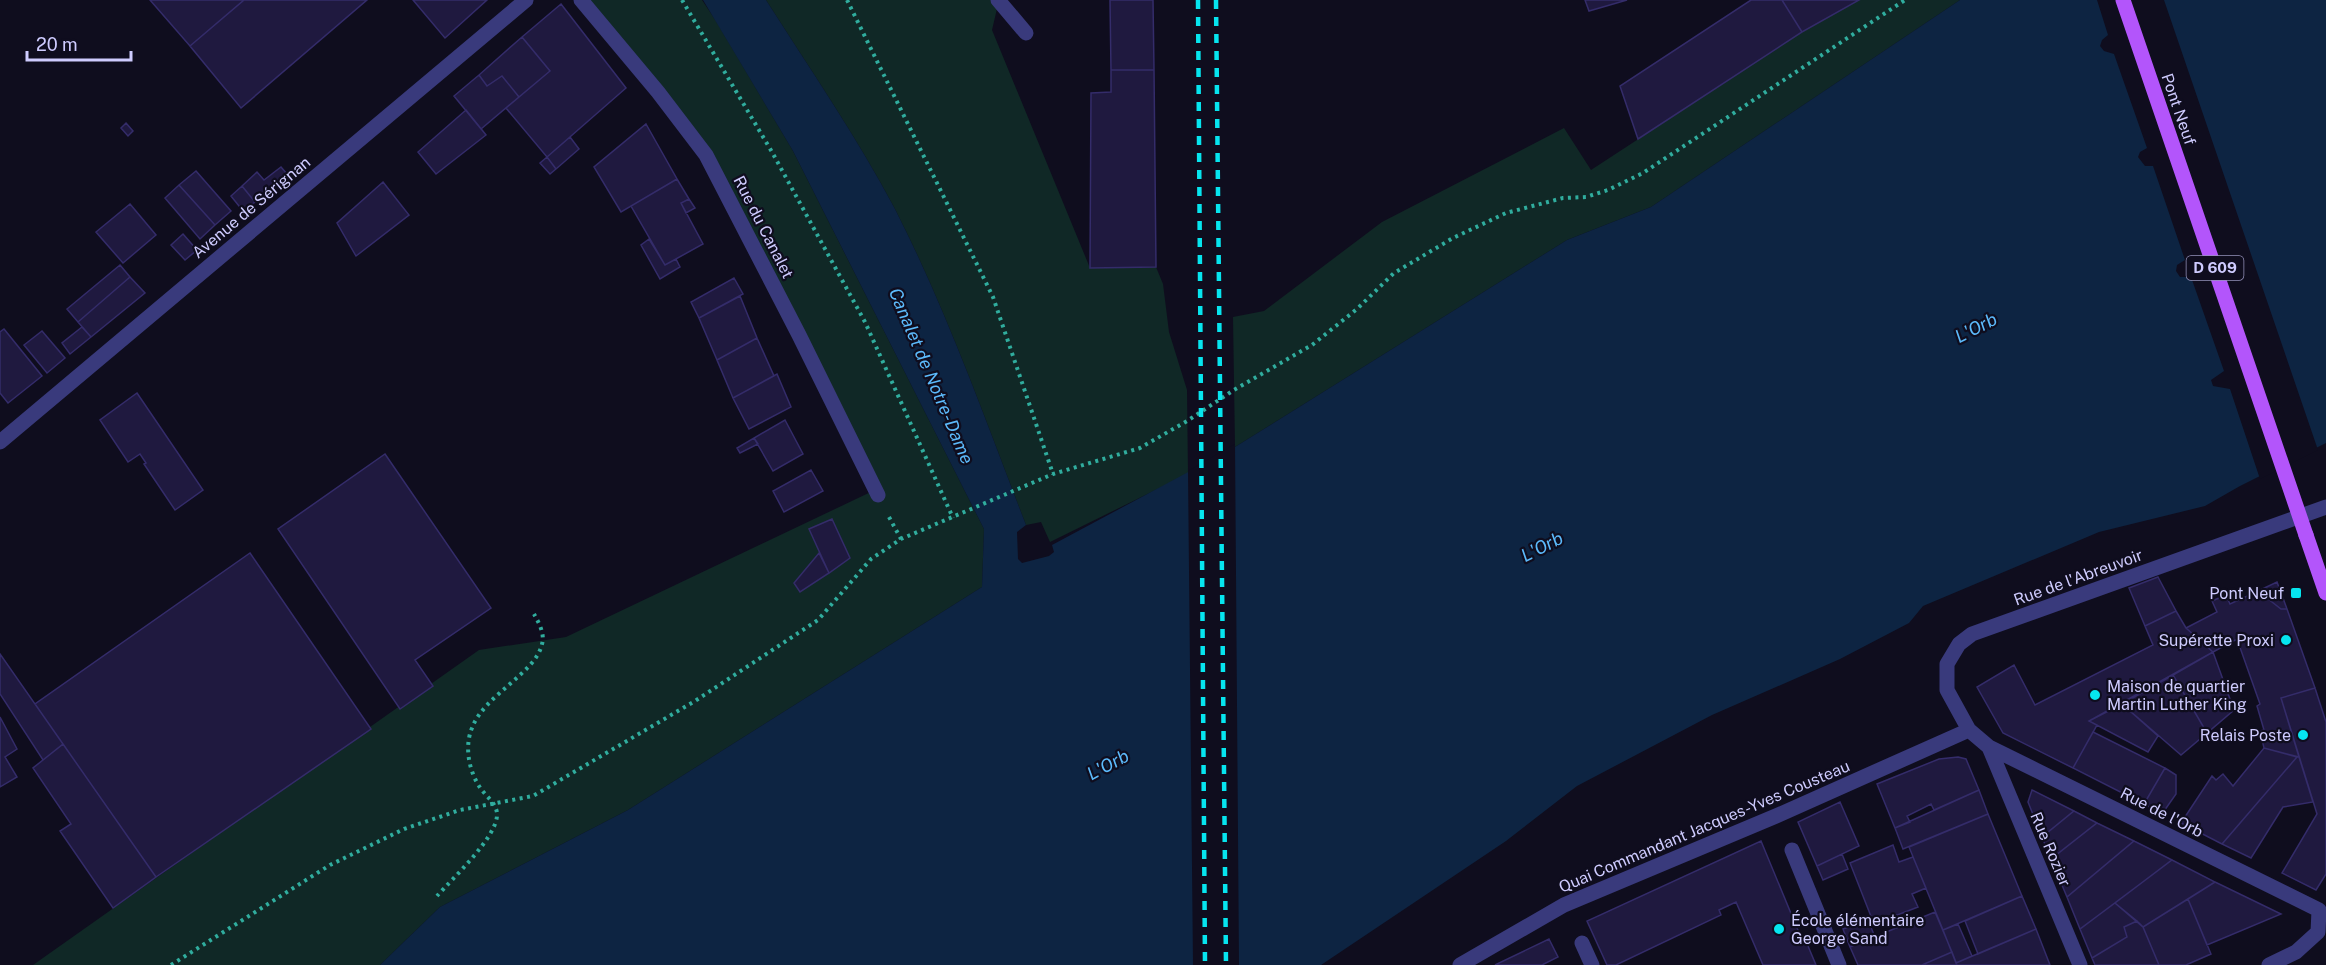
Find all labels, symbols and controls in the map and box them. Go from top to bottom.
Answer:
scale bar [27,24,130,62]
text: 20 m [36,34,78,55]
street label: Pont Neuf [2157,71,2200,148]
street label: Avenue de Sérignan [188,152,314,262]
street label: Rue du Canalet [730,173,798,282]
road number: D 609 [2186,256,2244,280]
water label: Canalet de Notre-Dame [885,285,978,467]
water label: L'Orb [1951,308,2000,347]
water label: L'Orb [1517,527,1566,566]
street label: Rue de l'Abreuvoir [2011,545,2145,610]
place label: Pont Neuf [2209,584,2284,603]
marker: Pont Neuf [2289,586,2303,600]
place label: Supérette Proxi [2158,631,2274,650]
marker: Supérette Proxi [2279,633,2293,647]
place label: Maison de quartier Martin Luther King [2107,677,2247,714]
marker: Maison de quartier Martin Luther King [2088,688,2102,702]
place label: Relais Poste [2200,726,2291,745]
marker: Relais Poste [2296,728,2310,742]
water label: L'Orb [1083,745,1132,784]
street label: Quai Commandant Jacques-Yves Cousteau [1556,756,1853,897]
street label: Rue de l'Orb [2117,783,2206,841]
street label: Rue Rozier [2026,809,2075,889]
place label: École élémentaire George Sand [1791,910,1924,948]
marker: École élémentaire George Sand [1772,922,1786,936]

